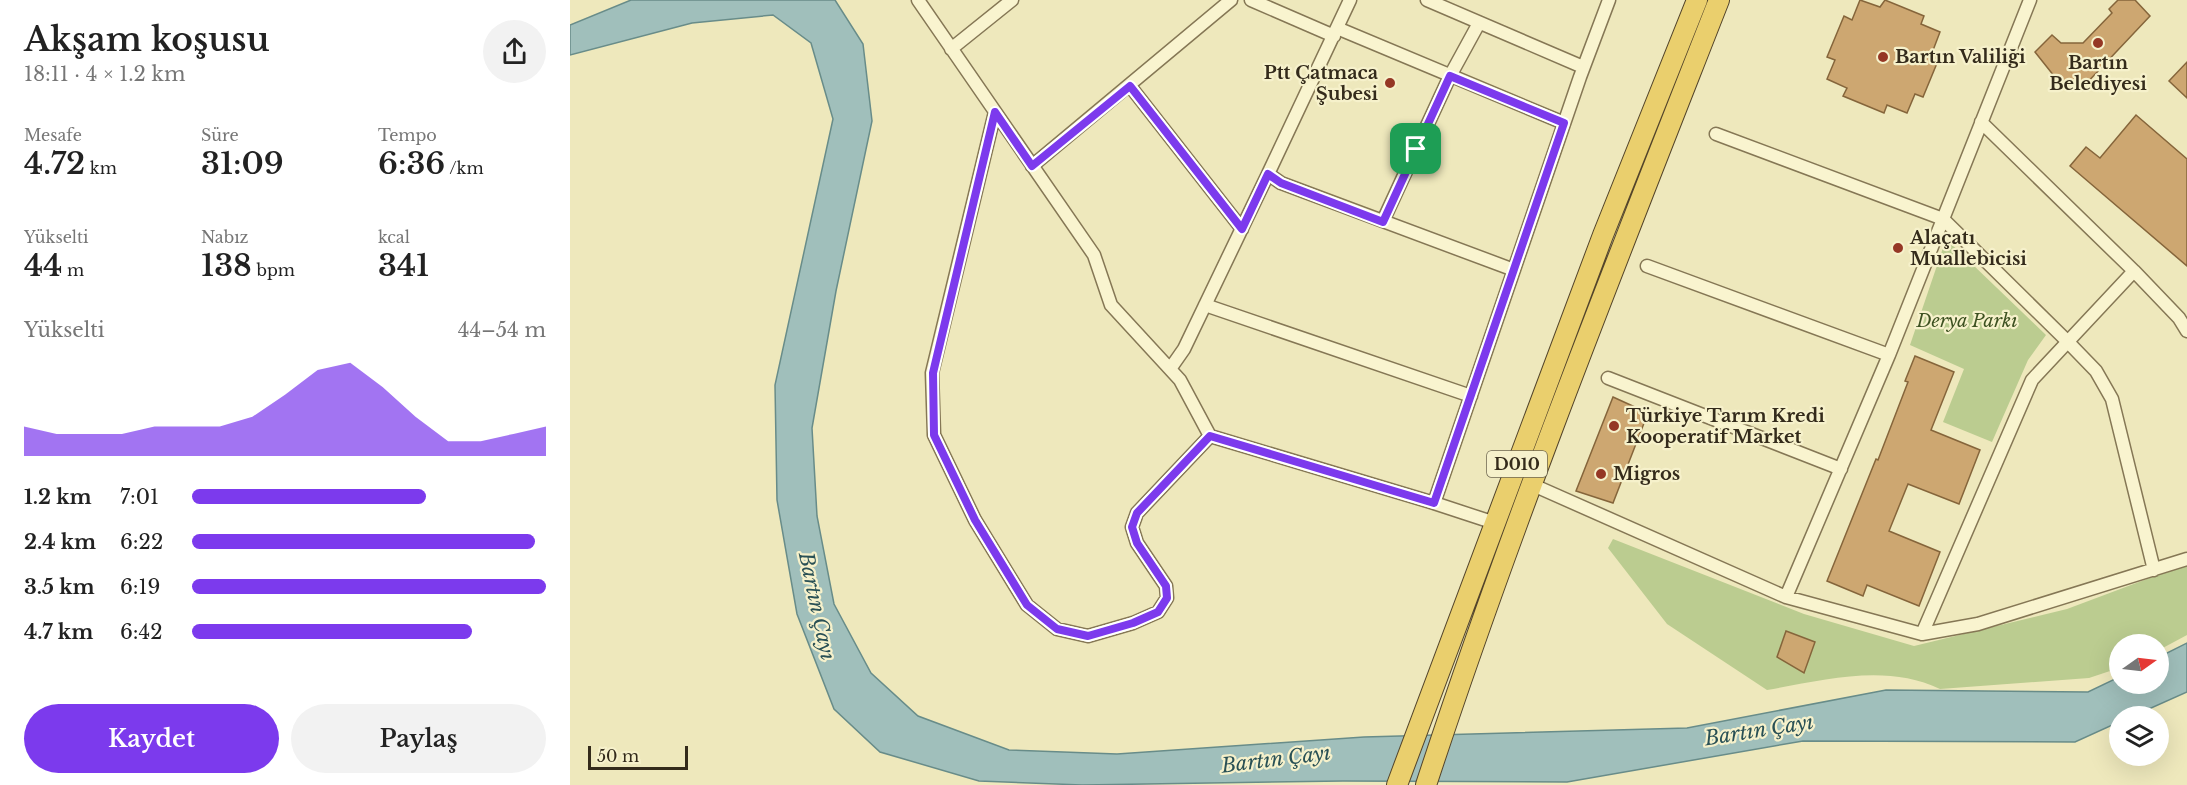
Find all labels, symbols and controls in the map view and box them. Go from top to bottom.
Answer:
text: Akşam koşusu [24,19,270,60]
button: share [483,20,546,83]
marker: Bartın Belediyesi [2091,36,2105,50]
place label: Bartın Valiliği [1895,46,2026,68]
marker: Bartın Valiliği [1876,50,1890,64]
place label: Bartın Belediyesi [2049,52,2147,95]
text: 18:11 · 4 × 1.2 km [24,62,185,86]
place label: Ptt Çatmaca Şubesi [1264,62,1379,105]
marker: Ptt Çatmaca Şubesi [1383,76,1397,90]
pin [1390,123,1441,174]
text: Mesafe [24,125,82,145]
text: Süre [201,125,239,145]
text: Tempo [378,125,437,145]
icon: arrive [1399,132,1432,165]
text: 4.72 [24,145,85,182]
text: 31:09 [201,145,284,182]
text: 6:36 [378,145,445,182]
text: km [85,158,117,178]
text: /km [445,158,484,178]
text: Yükselti [24,227,89,247]
text: Nabız [201,227,249,247]
text: kcal [378,227,410,247]
place label: Alaçatı Muallebicisi [1909,227,2027,270]
marker: Alaçatı Muallebicisi [1891,241,1905,255]
text: 44 [24,247,62,284]
text: 138 [201,247,252,284]
text: 341 [378,247,429,284]
text: m [62,260,84,280]
text: bpm [252,260,295,280]
park label: Derya Parkı [1916,310,2017,332]
text: Yükselti [24,318,105,342]
text: 44–54 m [458,318,546,342]
place label: Türkiye Tarım Kredi Kooperatif Market [1626,405,1825,448]
marker: Türkiye Tarım Kredi Kooperatif Market [1607,419,1621,433]
road number: D010 [1487,451,1547,477]
place label: Migros [1613,463,1680,485]
marker: Migros [1594,467,1608,481]
text: 1.2 km [24,485,92,509]
text: 7:01 [120,485,159,509]
text: 2.4 km [24,530,96,554]
text: 6:22 [120,530,163,554]
water label: Bartın Çayı [794,549,840,662]
text: 3.5 km [24,575,95,599]
text: 6:19 [120,575,160,599]
text: 4.7 km [24,620,93,644]
text: 6:42 [120,620,163,644]
north arrow [2109,634,2169,694]
map controls [2109,634,2169,766]
button: Kaydet [24,704,279,773]
button: Paylaş [291,704,546,773]
button: layers [2109,706,2169,766]
water label: Bartın Çayı [1702,710,1815,751]
water label: Bartın Çayı [1219,740,1332,778]
scale bar [588,743,688,770]
text: 50 m [597,746,639,766]

